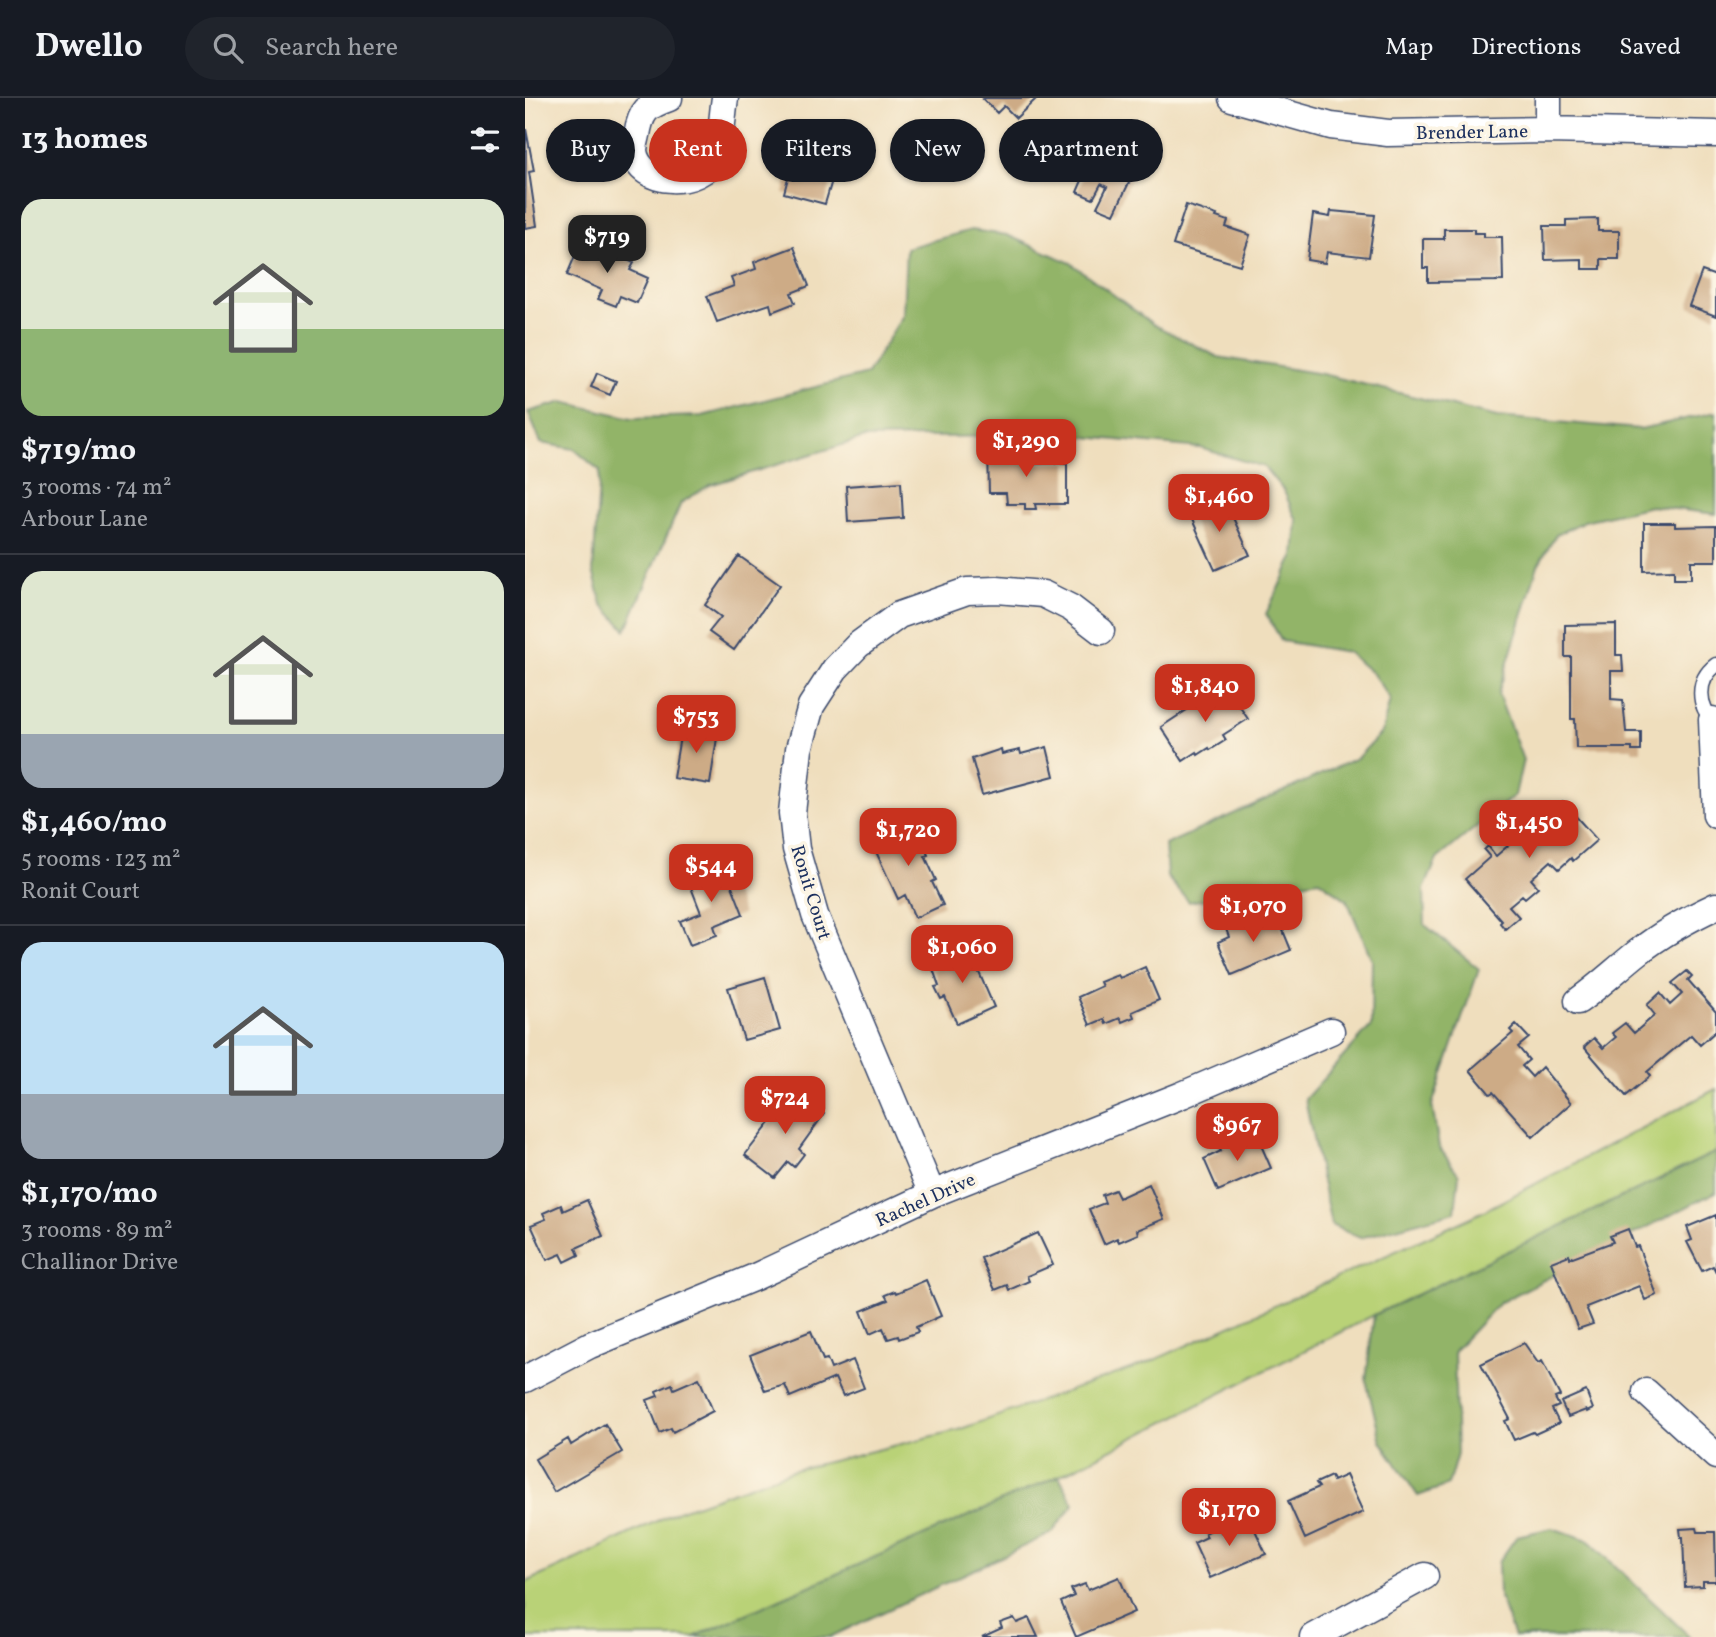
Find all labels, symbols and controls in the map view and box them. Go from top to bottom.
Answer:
search box [185,17,675,80]
text: Dwello [35,25,143,71]
icon: search [209,29,247,67]
text: Search here [265,30,398,66]
text: Map [1385,31,1433,65]
text: Directions [1471,31,1581,65]
text: Saved [1619,31,1681,65]
text: 13 homes [21,119,148,161]
chip: Buy [546,119,635,182]
chip: Rent [649,119,747,182]
chip: Filters [761,119,876,182]
chip: New [890,119,985,182]
chip: Apartment [999,119,1163,182]
street label: Brender Lane [1416,119,1528,147]
icon: filters [466,121,504,159]
pin: $719 [566,216,648,275]
text: $719 [584,222,630,254]
icon: home [200,245,326,371]
pin: $1,290 [969,420,1083,479]
text: $1,290 [992,426,1060,458]
text: $719/mo [21,430,136,472]
text: 3 rooms · 74 m² [21,472,171,504]
pin: $1,460 [1162,474,1276,534]
text: $1,460 [1184,481,1254,513]
text: Arbour Lane [21,504,148,536]
icon: home [200,617,326,743]
pin: $1,840 [1148,664,1262,724]
text: $1,840 [1171,671,1239,703]
pin: $753 [655,696,737,755]
text: $753 [673,702,719,734]
pin: $1,450 [1472,800,1586,860]
text: $1,460/mo [21,802,167,844]
text: $1,450 [1495,807,1563,839]
pin: $1,720 [851,808,965,868]
text: $1,720 [876,815,940,847]
street label: Ronit Court [783,842,837,944]
text: 5 rooms · 123 m² [21,844,181,876]
pin: $544 [670,844,752,904]
text: $544 [685,851,737,883]
text: Ronit Court [21,876,140,908]
pin: $1,070 [1196,884,1310,944]
text: $1,070 [1219,891,1287,923]
pin: $1,060 [905,926,1019,985]
text: $1,060 [927,932,997,964]
icon: home [200,988,326,1114]
pin: $724 [744,1076,826,1136]
text: $724 [760,1083,810,1115]
pin: $967 [1196,1104,1278,1163]
text: $967 [1212,1110,1262,1142]
street label: Rachel Drive [872,1167,980,1234]
text: $1,170/mo [21,1173,158,1215]
text: 3 rooms · 89 m² [21,1215,173,1247]
text: Challinor Drive [21,1247,178,1279]
pin: $1,170 [1172,1488,1286,1548]
text: $1,170 [1198,1495,1260,1527]

